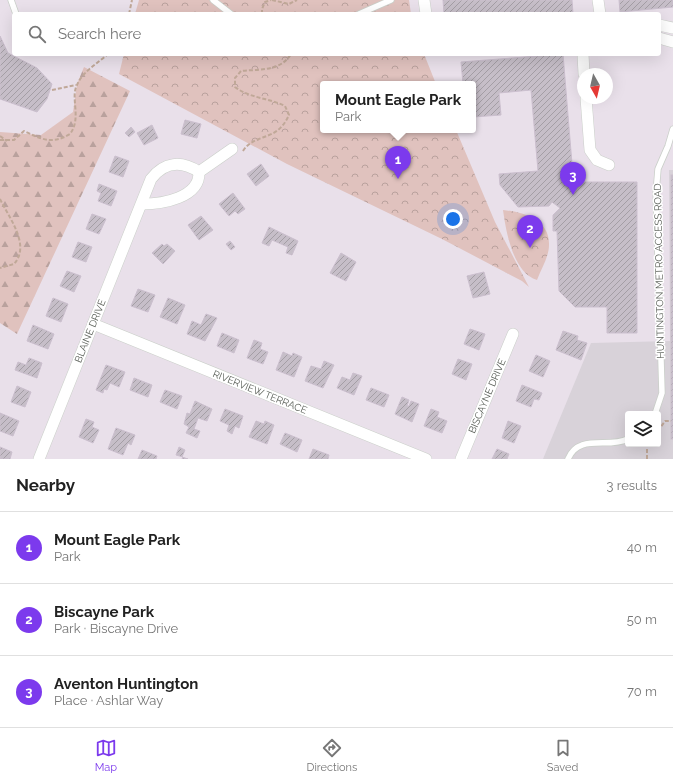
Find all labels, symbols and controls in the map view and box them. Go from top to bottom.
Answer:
search box [12,12,661,56]
icon: search [26,23,48,45]
text: Search here [58,25,141,43]
north arrow [577,68,613,104]
popup [320,81,476,133]
text: Mount Eagle Park [335,91,461,109]
text: Park [335,109,362,124]
pin: 1 [385,146,411,179]
pin: 3 [560,162,586,195]
street label: HUNTINGTON METRO ACCESS ROAD [652,183,666,359]
your location [443,209,463,229]
pin: 2 [517,215,543,248]
street label: BLAINE DRIVE [72,298,108,364]
street label: BISCAYNE DRIVE [466,357,508,435]
street label: RIVERVIEW TERRACE [211,368,309,416]
map controls [625,411,661,447]
button: layers [625,411,661,447]
text: Nearby [16,475,75,495]
text: 3 results [607,478,657,493]
text: Mount Eagle Park [54,531,180,549]
text: 1 [26,540,32,555]
text: 40 m [627,540,657,555]
text: Park [54,549,81,564]
text: Biscayne Park [54,603,154,621]
text: 2 [25,612,33,627]
text: 50 m [627,612,657,627]
text: Park · Biscayne Drive [54,621,178,636]
text: Aventon Huntington [54,675,198,693]
text: 3 [25,684,33,699]
text: 70 m [627,684,657,699]
text: Place · Ashlar Way [54,693,163,708]
tab: Map [95,737,117,774]
tab: Directions [307,737,357,774]
tab: Saved [547,737,578,774]

